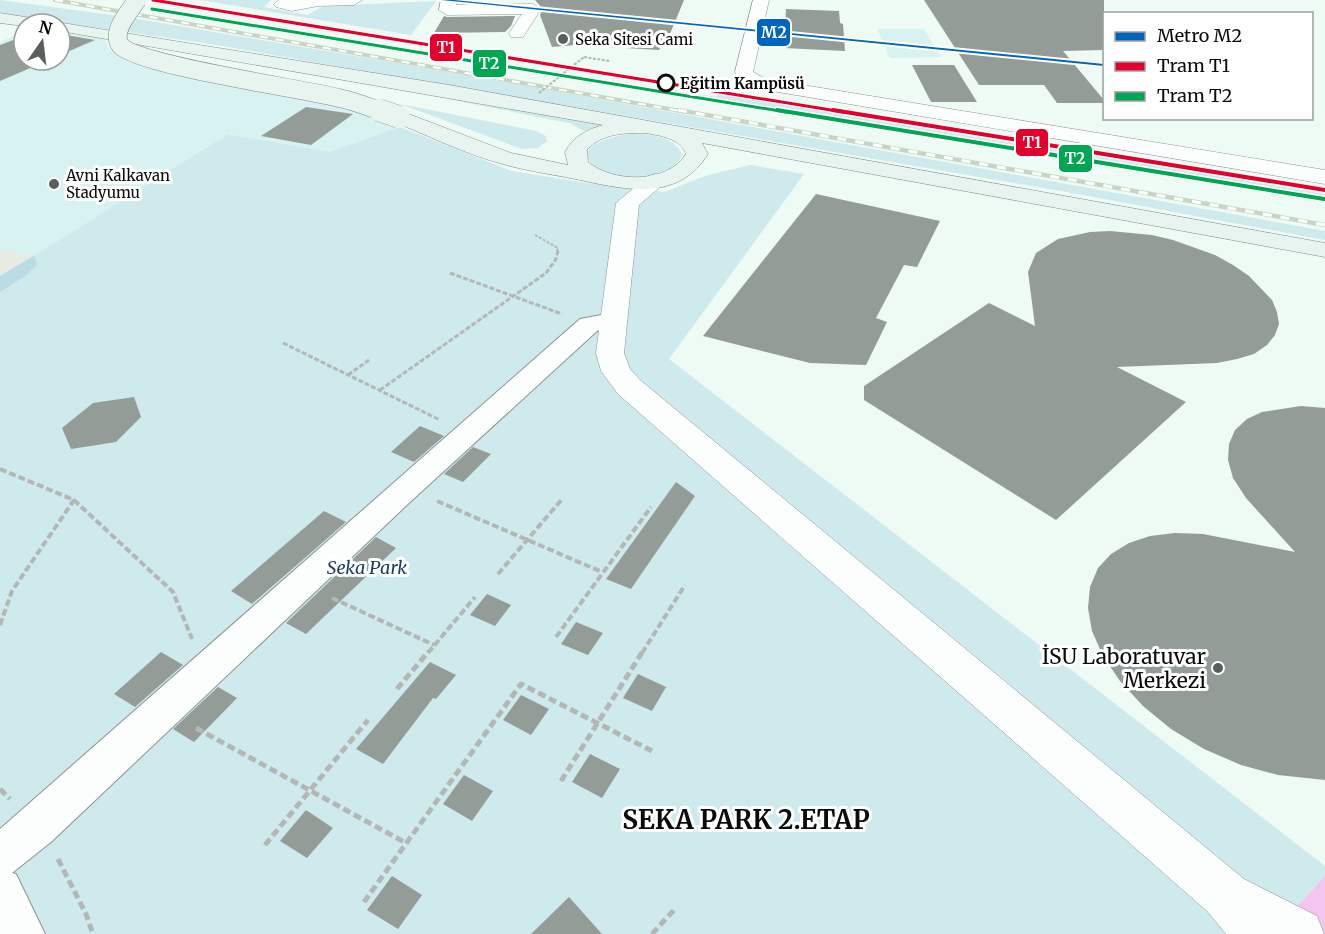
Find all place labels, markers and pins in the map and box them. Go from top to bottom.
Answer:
place label: Seka Sitesi Cami [575,30,693,49]
marker: Seka Sitesi Cami [556,32,570,46]
marker: Eğitim Kampüsü [657,74,675,92]
place label: Eğitim Kampüsü [680,74,805,93]
place label: Avni Kalkavan Stadyumu [65,166,170,202]
marker: Avni Kalkavan Stadyumu [47,177,61,191]
place label: İSU Laboratuvar Merkezi [1042,643,1206,694]
marker: İSU Laboratuvar Merkezi [1211,661,1225,675]

